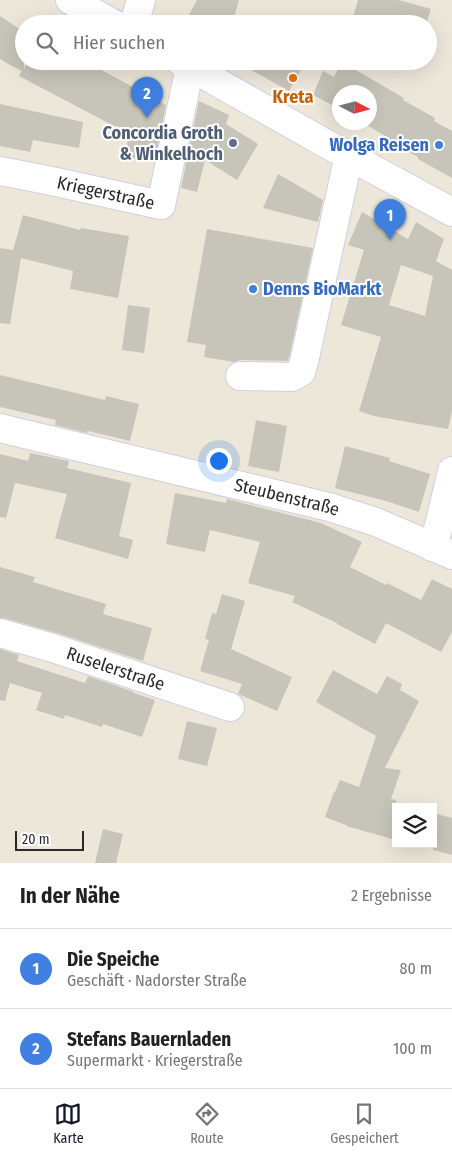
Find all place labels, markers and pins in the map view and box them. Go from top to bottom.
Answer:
marker: Kreta [287,72,299,84]
pin: 2 [131,77,163,118]
place label: Kreta [273,86,313,108]
place label: Concordia Groth & Winkelhoch [102,122,223,165]
place label: Wolga Reisen [329,134,429,156]
marker: Concordia Groth & Winkelhoch [227,137,239,149]
marker: Wolga Reisen [433,139,445,151]
pin: 1 [374,199,406,240]
place label: Denns BioMarkt [263,278,382,300]
marker: Denns BioMarkt [247,283,259,295]

